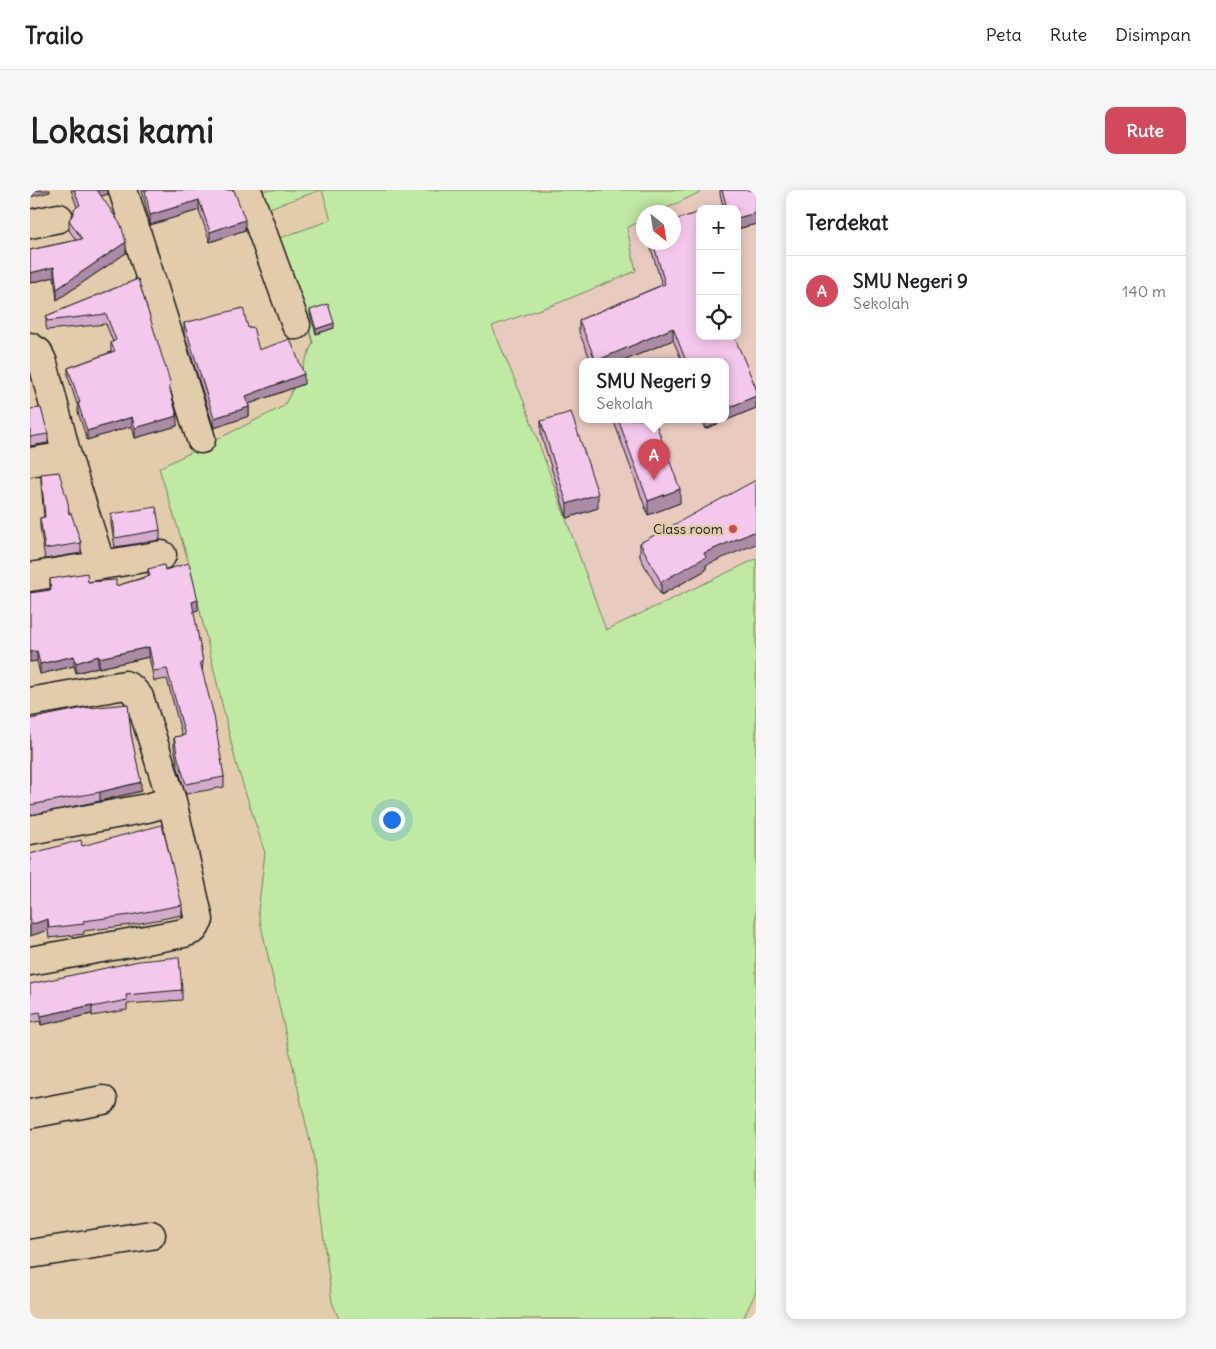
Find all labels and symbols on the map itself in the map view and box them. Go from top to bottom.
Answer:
north arrow [636,205,681,250]
pin: A [638,439,670,480]
place label: Class room [653,520,723,538]
marker: Class room [727,523,739,535]
your location [379,807,405,833]

